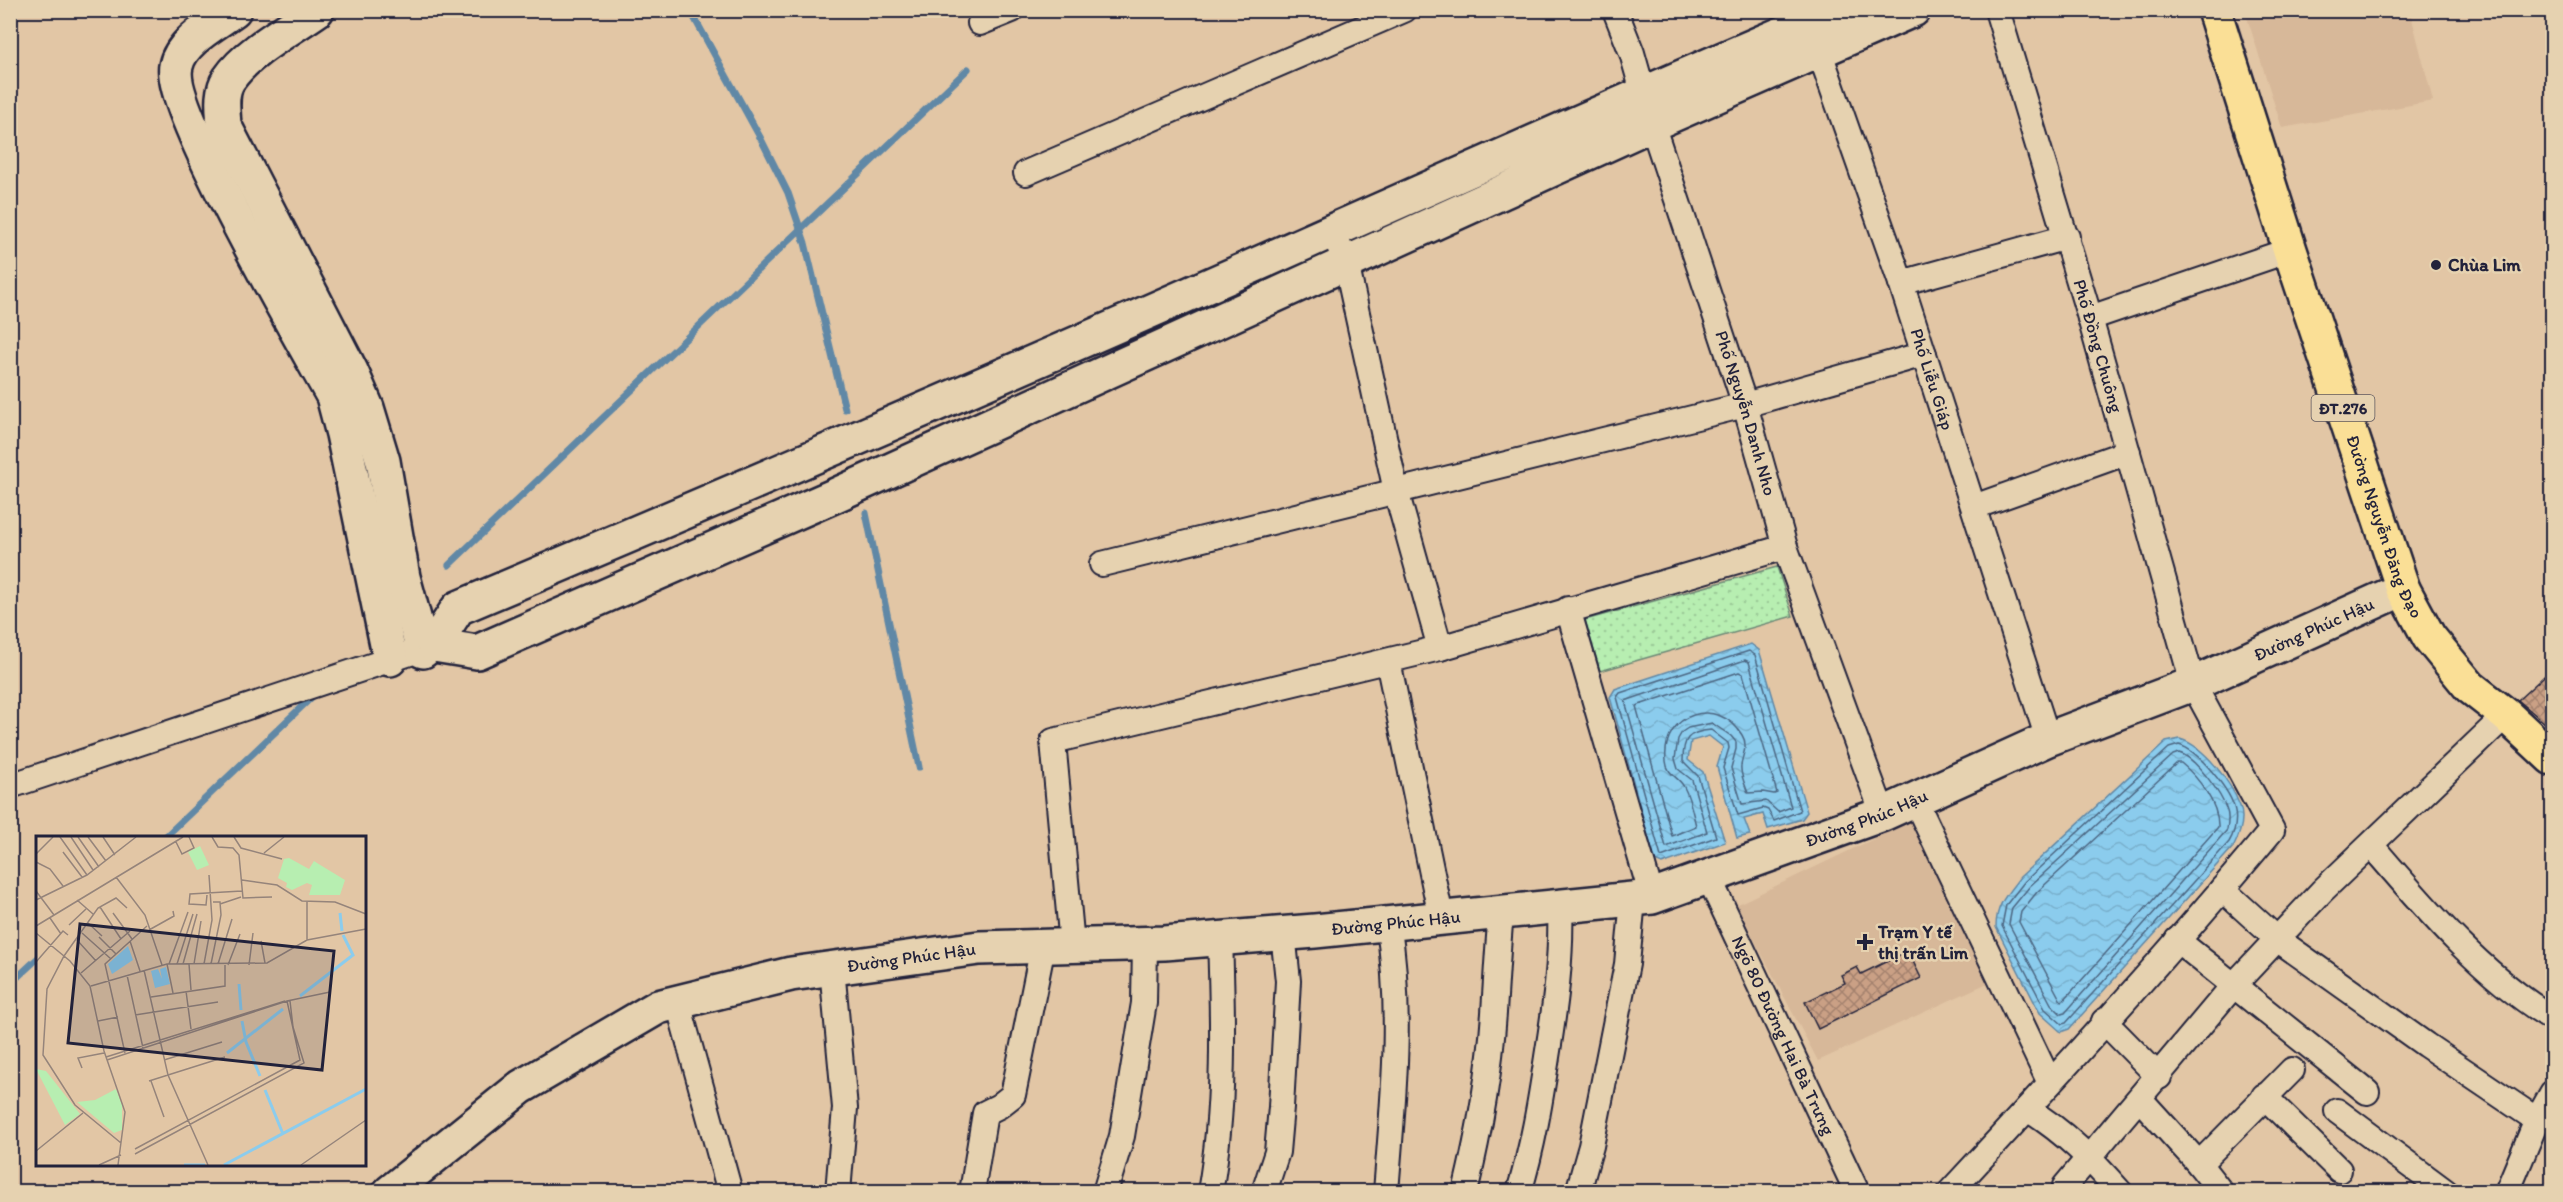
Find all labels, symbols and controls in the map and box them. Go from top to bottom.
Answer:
place label: Chùa Lim [2448,254,2521,276]
marker: Chùa Lim [2429,258,2443,272]
street label: Phố Đồng Chuông [2068,277,2128,416]
street label: Phố Liễu Giáp [1905,326,1959,433]
street label: Phố Nguyễn Danh Nho [1710,328,1781,498]
road number: ĐT.276 [2312,395,2374,421]
street label: Đường Nguyễn Đăng Đạo [2341,432,2428,622]
street label: Đường Phúc Hậu [2250,593,2377,666]
street label: Đường Phúc Hậu [1802,784,1931,852]
inset map [36,836,366,1166]
street label: Đường Phúc Hậu [1330,905,1461,940]
place label: Trạm Y tế thị trấn Lim [1877,921,1969,964]
street label: Ngõ 80 Đường Hai Bà Trưng [1727,932,1840,1139]
marker: Trạm Y tế thị trấn Lim [1856,933,1874,951]
street label: Đường Phúc Hậu [846,938,977,977]

